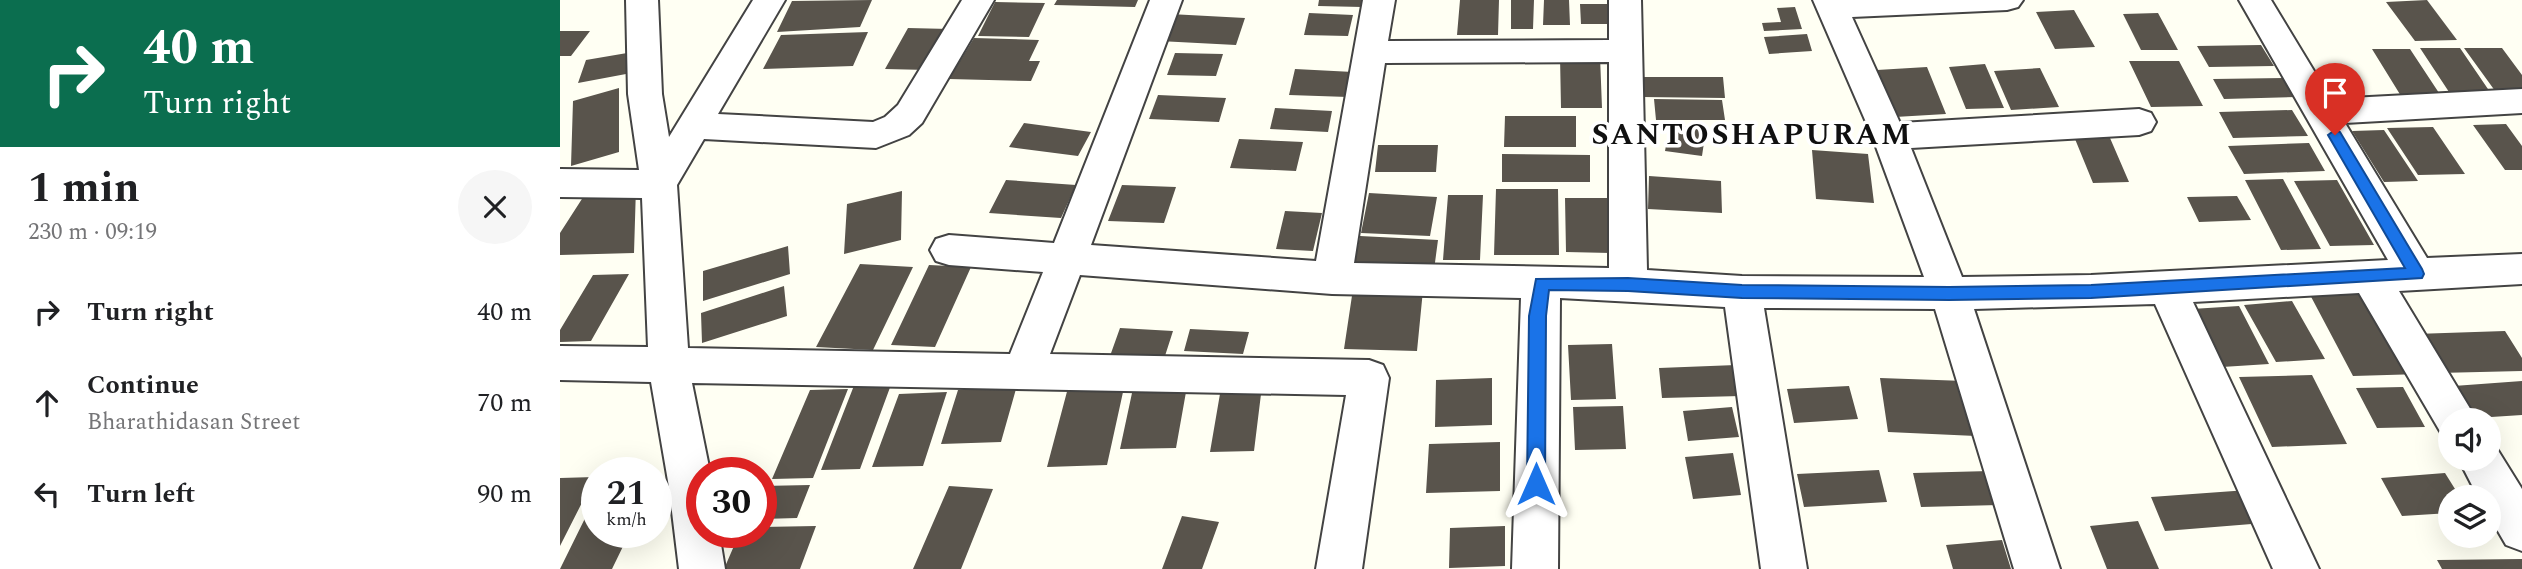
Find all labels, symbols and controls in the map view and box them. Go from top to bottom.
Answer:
text: 40 m [143,11,254,86]
icon: right [28,28,119,119]
pin [2305,63,2365,135]
icon: arrive [2316,74,2354,112]
text: Turn right [143,79,291,128]
district label: SANTOSHAPURAM [1591,112,1913,158]
text: 1 min [28,157,140,220]
button: close [458,170,532,244]
text: 230 m · 09:19 [28,215,157,250]
text: Turn right [87,292,214,332]
text: 40 m [477,292,532,332]
icon: right [28,293,66,331]
text: Continue [87,365,199,405]
text: 70 m [477,383,532,423]
icon: ahead [28,384,66,422]
text: Bharathidasan Street [87,405,300,440]
map controls [2438,408,2501,548]
button: sound [2438,408,2501,471]
position arrow [1499,447,1573,521]
speed limit sign: 30 [686,457,777,548]
text: 21 [607,467,646,520]
text: Turn left [87,474,195,514]
text: 90 m [477,474,532,514]
icon: left [28,475,66,513]
button: layers [2438,485,2501,548]
text: km/h [606,506,647,533]

